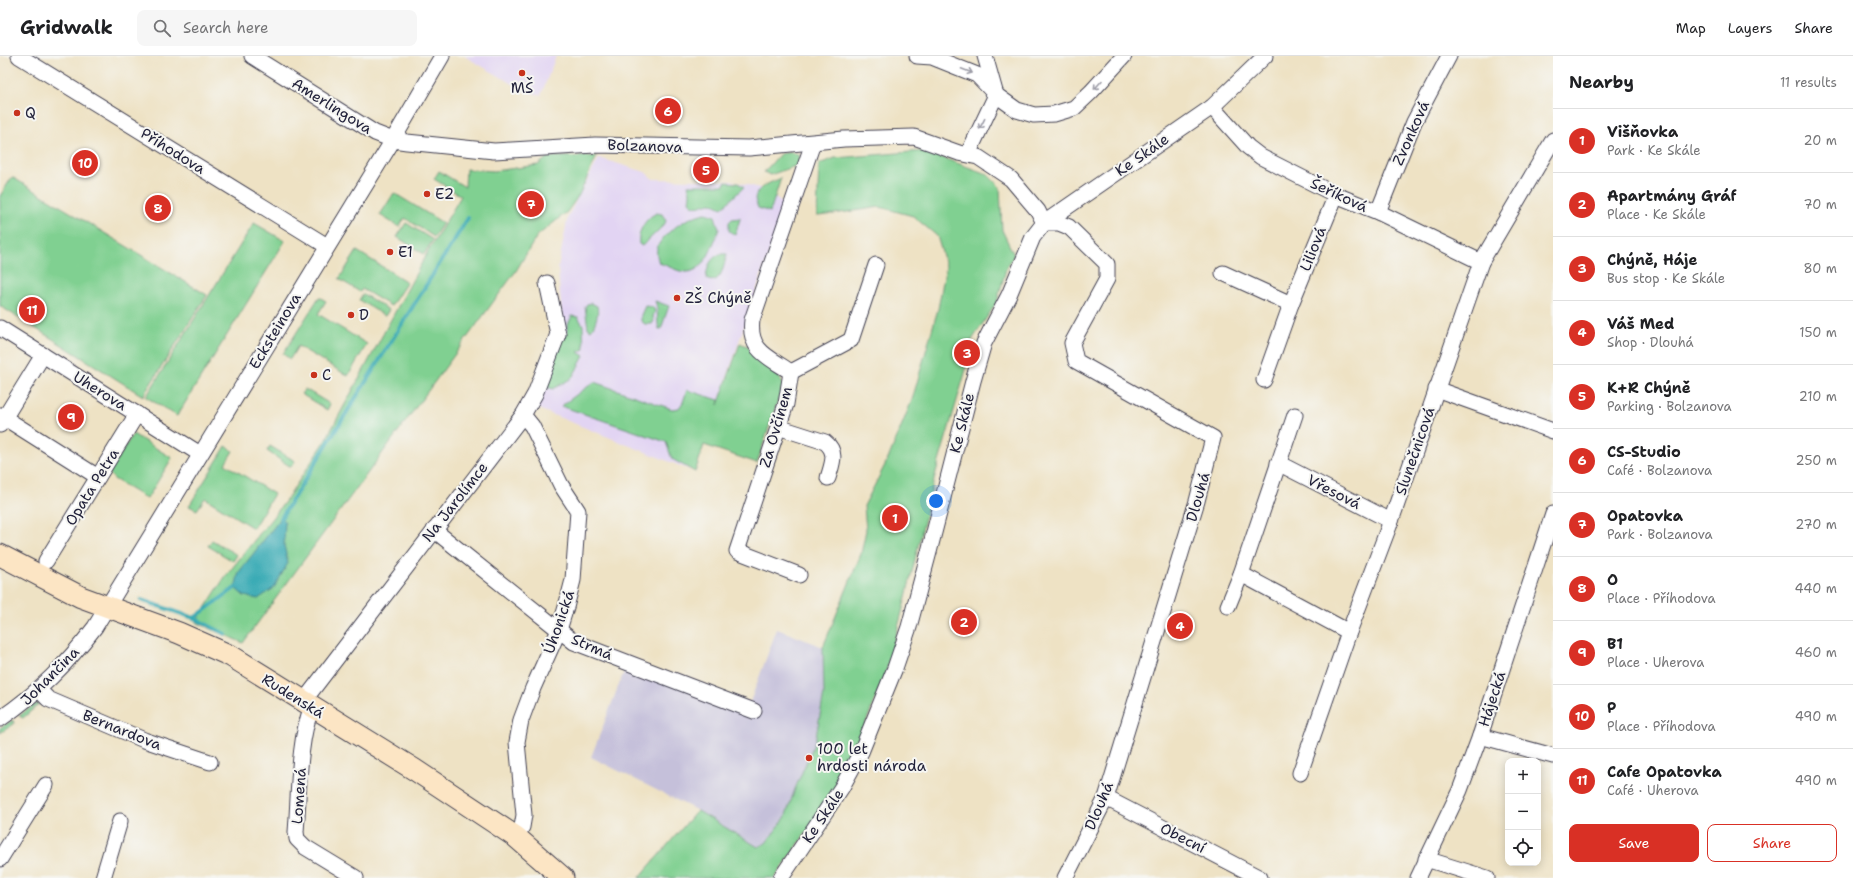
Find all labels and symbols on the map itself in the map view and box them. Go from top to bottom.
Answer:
one-way arrow [961,67,973,75]
marker: MŠ [517,68,527,78]
street label: Amerlingova [288,73,376,139]
place label: MŠ [511,77,533,98]
one-way arrow [1093,80,1102,90]
pin: 6 [655,96,681,126]
street label: Zvonková [1388,97,1434,168]
place label: Q [25,103,36,123]
marker: Q [12,108,22,118]
one-way arrow [977,118,985,130]
street label: Příhodova [137,123,210,179]
street label: Ke Skále [1111,129,1173,181]
street label: Bolzanova [607,135,684,157]
pin: 10 [72,148,98,178]
pin: 5 [693,155,719,185]
street label: Šeříková [1307,172,1372,217]
place label: E2 [435,184,454,204]
marker: E2 [422,189,432,199]
pin: 7 [518,189,544,219]
pin: 8 [145,193,171,223]
street label: Liliová [1295,223,1331,274]
place label: E1 [398,242,413,262]
marker: E1 [385,247,395,257]
place label: ZŠ Chýně [685,287,752,308]
street label: Ecksteinova [244,289,306,373]
marker: ZŠ Chýně [672,293,682,303]
pin: 11 [19,295,45,325]
place label: D [359,305,369,325]
marker: D [346,310,356,320]
pin: 3 [954,338,980,368]
place label: C [322,365,331,385]
street label: Uherova [69,367,131,416]
marker: C [309,370,319,380]
street label: Za Ovčínem [755,384,797,470]
street label: Ke Skále [945,391,979,455]
pin: 9 [58,402,84,432]
street label: Slunečnicová [1391,404,1440,498]
street label: Opata Petra [60,444,124,529]
street label: Na Jarolímce [418,458,492,546]
street label: Dlouhá [1181,469,1215,524]
street label: Vřesová [1304,470,1365,514]
your location [926,491,946,511]
pin: 1 [882,503,908,533]
street label: Úhonická [538,587,579,656]
pin: 2 [951,607,977,637]
pin: 4 [1167,611,1193,641]
street label: Strmá [568,629,617,665]
street label: Johančina [16,642,84,710]
street label: Hájecká [1474,668,1511,729]
street label: Rudenská [258,669,329,723]
street label: Bernardova [80,705,165,755]
place label: 100 let hrdosti národa [817,739,927,776]
marker: 100 let hrdosti národa [804,753,814,763]
street label: Lomená [287,766,311,825]
street label: Dlouhá [1080,778,1118,833]
street label: Ke Skále [798,785,848,847]
street label: Obecní [1157,818,1210,858]

